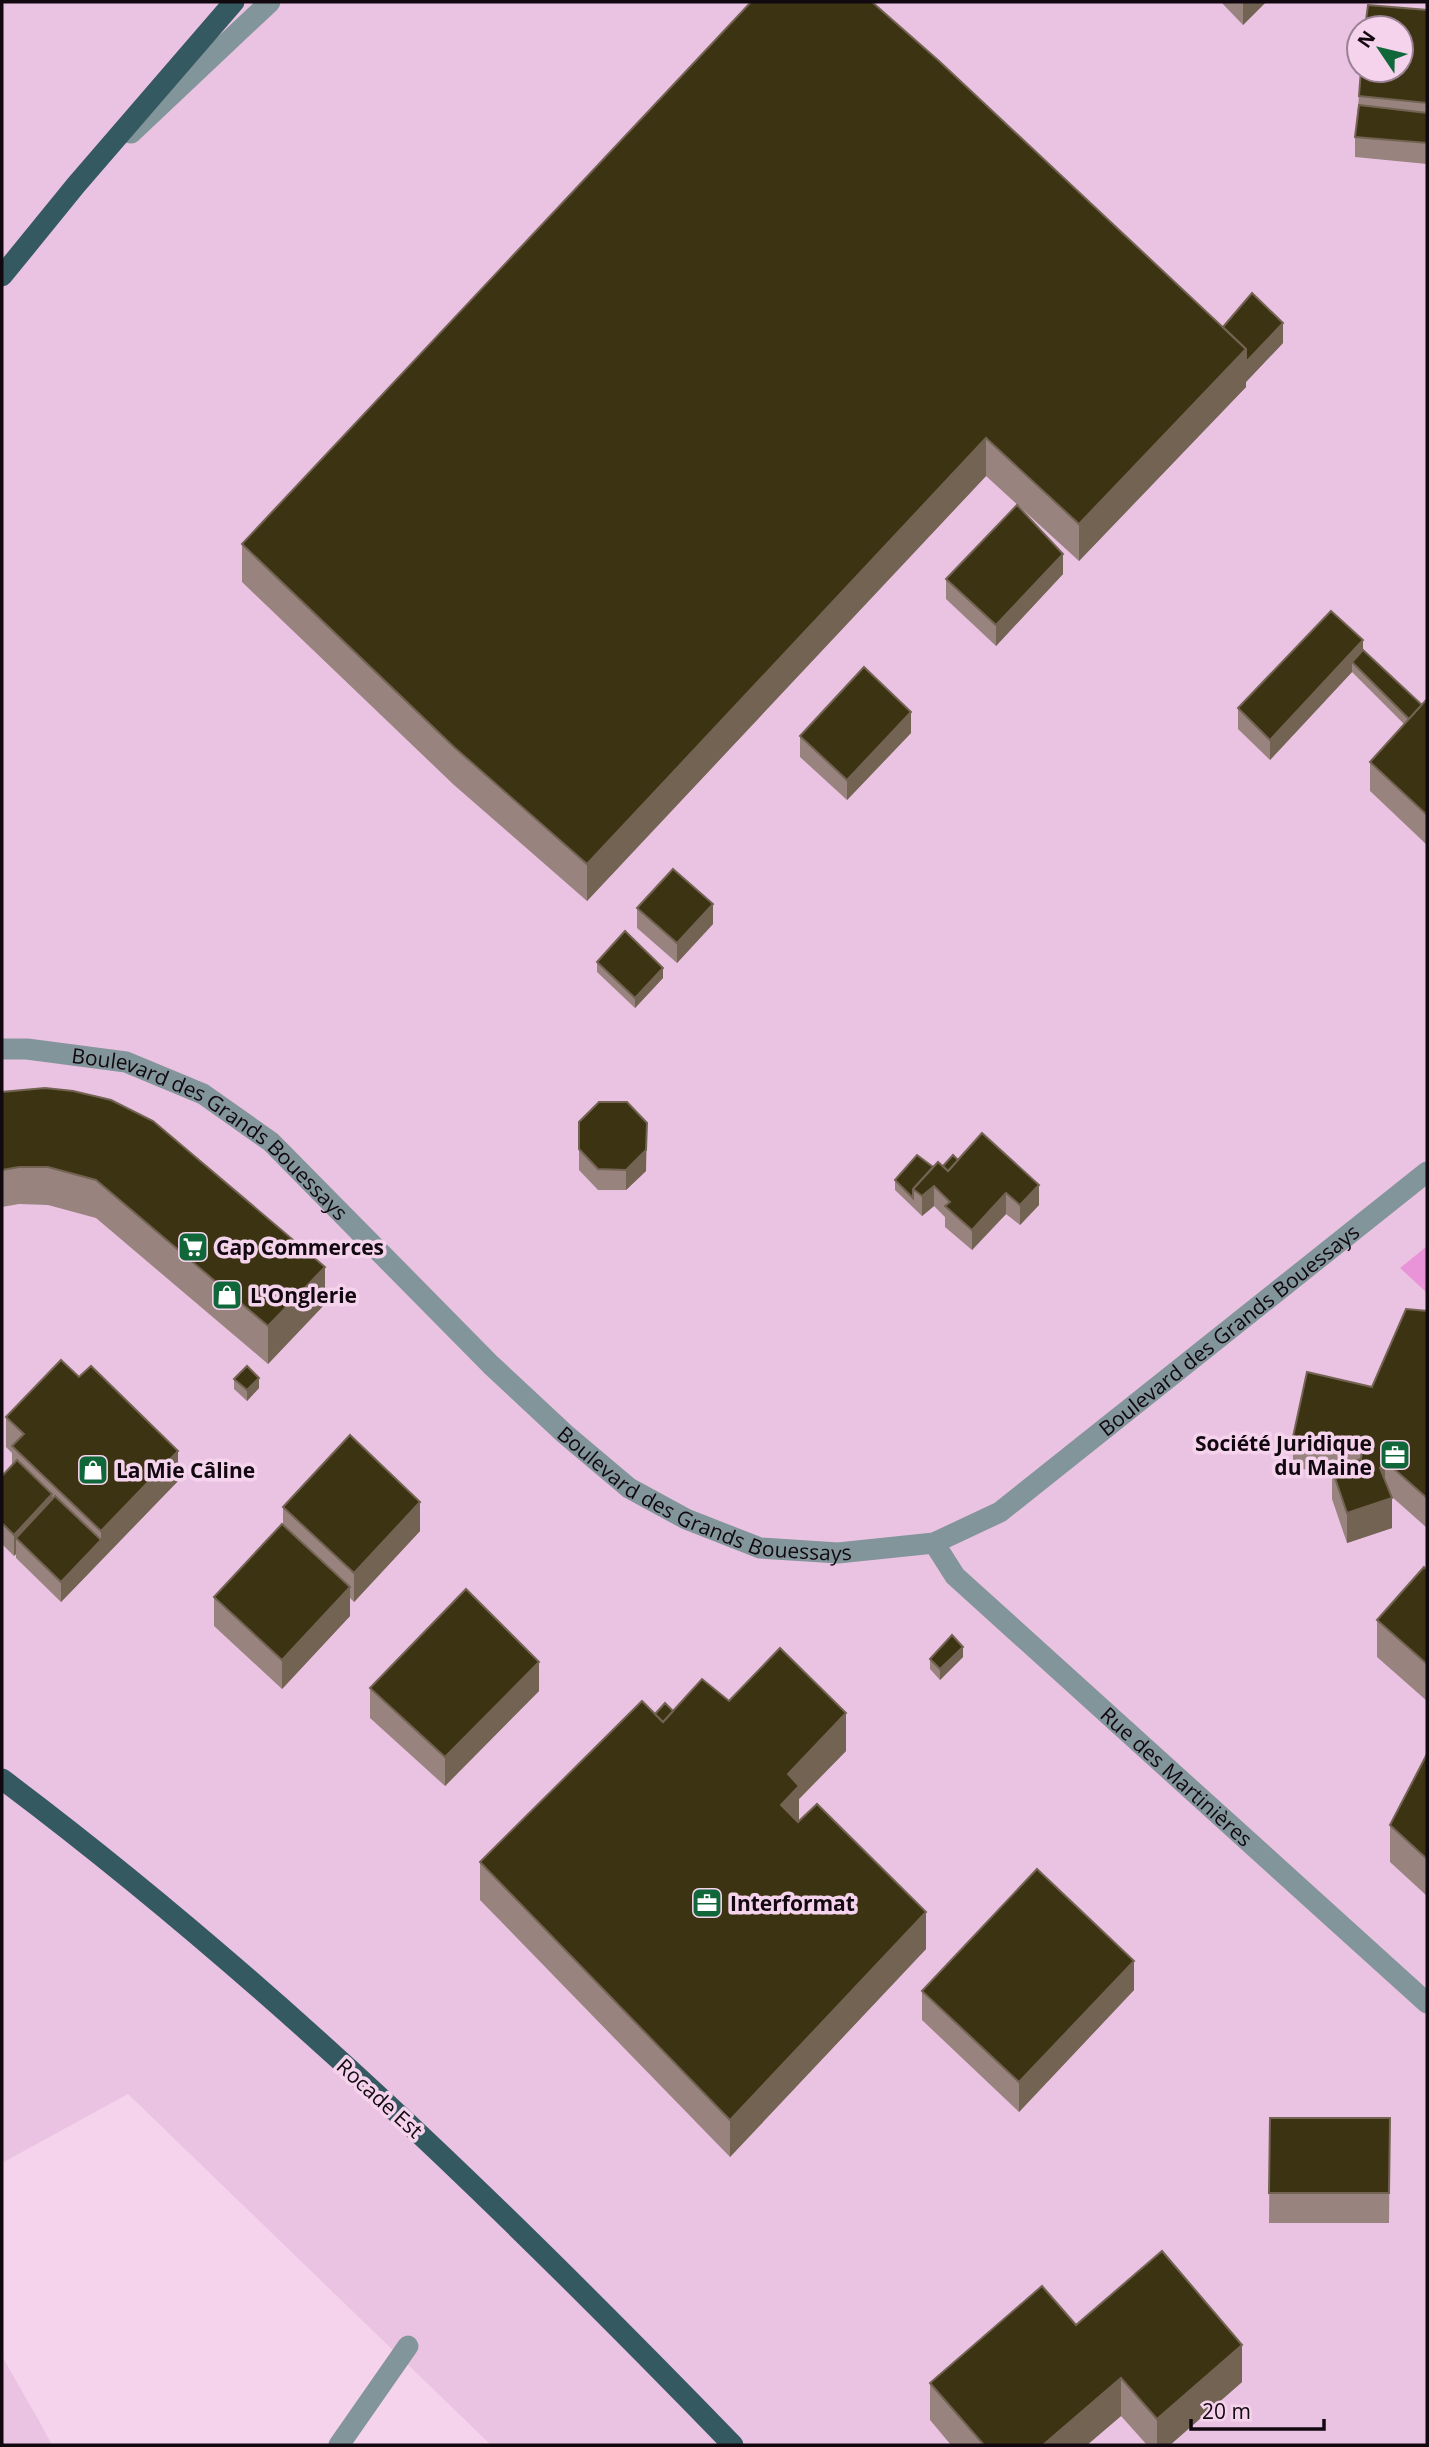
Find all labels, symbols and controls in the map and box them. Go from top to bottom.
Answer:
north arrow [1345,14,1415,84]
text: N [1351,25,1381,53]
street label: Boulevard des Grands Bouessays [70,1041,354,1226]
street label: Boulevard des Grands Bouessays [1093,1218,1365,1442]
supermarket icon: Cap Commerces [176,1230,210,1264]
place label: Cap Commerces [216,1233,384,1261]
shop icon: L'Onglerie [210,1278,244,1312]
place label: L'Onglerie [250,1281,357,1309]
street label: Boulevard des Grands Bouessays [552,1420,853,1567]
place label: Société Juridique du Maine [1195,1429,1372,1481]
office icon: Société Juridique du Maine [1378,1438,1412,1472]
shop icon: La Mie Câline [76,1453,110,1487]
place label: La Mie Câline [116,1456,255,1484]
street label: Rue des Martinières [1095,1701,1259,1853]
office icon: Interformat [690,1886,724,1920]
place label: Interformat [730,1889,855,1917]
street label: Rocade Est [331,2052,429,2144]
scale bar [1191,2388,1324,2432]
text: 20 m [1202,2397,1251,2425]

